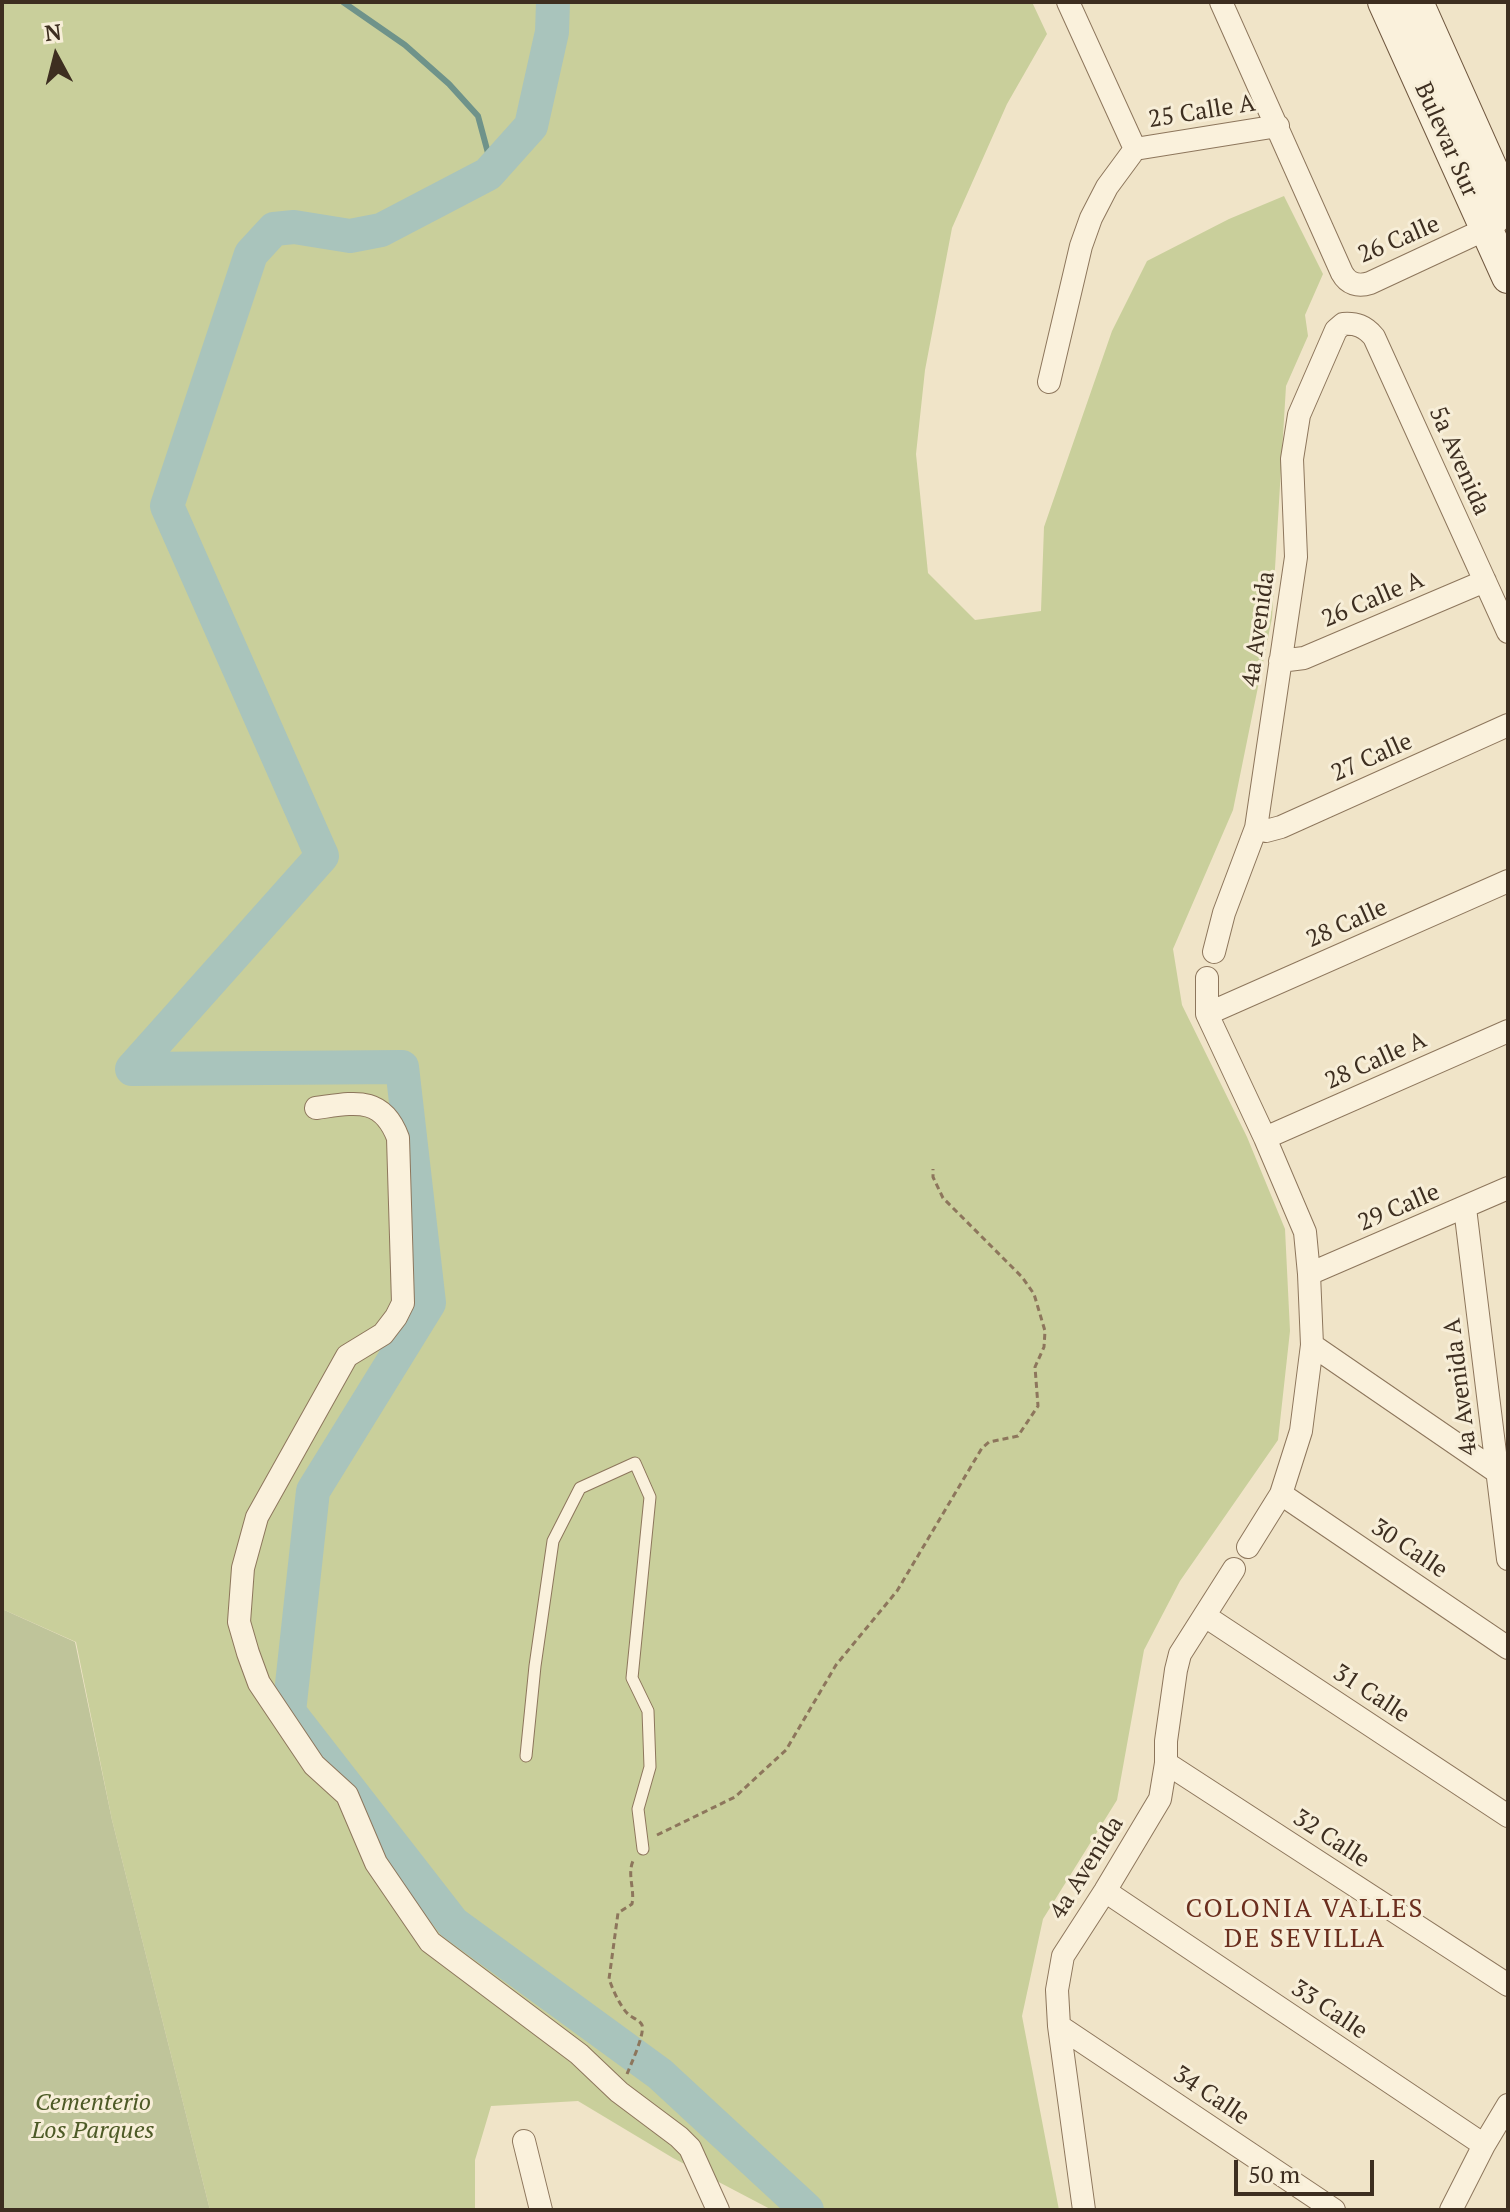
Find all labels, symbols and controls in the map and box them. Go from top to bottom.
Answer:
north arrow [16,16,96,96]
text: N [43,16,63,47]
street label: Bulevar Sur [1408,78,1484,202]
street label: 25 Calle A [1147,89,1257,135]
street label: 26 Calle [1354,210,1444,270]
street label: 5a Avenida [1422,402,1496,520]
street label: 26 Calle A [1318,566,1428,634]
street label: 4a Avenida [1237,569,1281,689]
street label: 27 Calle [1327,727,1417,789]
street label: 28 Calle [1302,893,1392,955]
street label: 28 Calle A [1321,1026,1431,1096]
street label: 29 Calle [1354,1178,1444,1238]
street label: 4a Avenida A [1438,1317,1484,1457]
street label: 30 Calle [1366,1513,1452,1585]
street label: 31 Calle [1327,1659,1415,1729]
street label: 32 Calle [1287,1804,1375,1874]
street label: 4a Avenida [1044,1811,1130,1925]
district label: COLONIA VALLES DE SEVILLA [1186,1894,1424,1956]
street label: 33 Calle [1286,1974,1372,2046]
street label: 34 Calle [1168,2060,1254,2132]
park label: Cementerio Los Parques [31,2089,155,2145]
scale bar [1238,2144,1378,2194]
text: 50 m [1248,2158,1300,2190]

